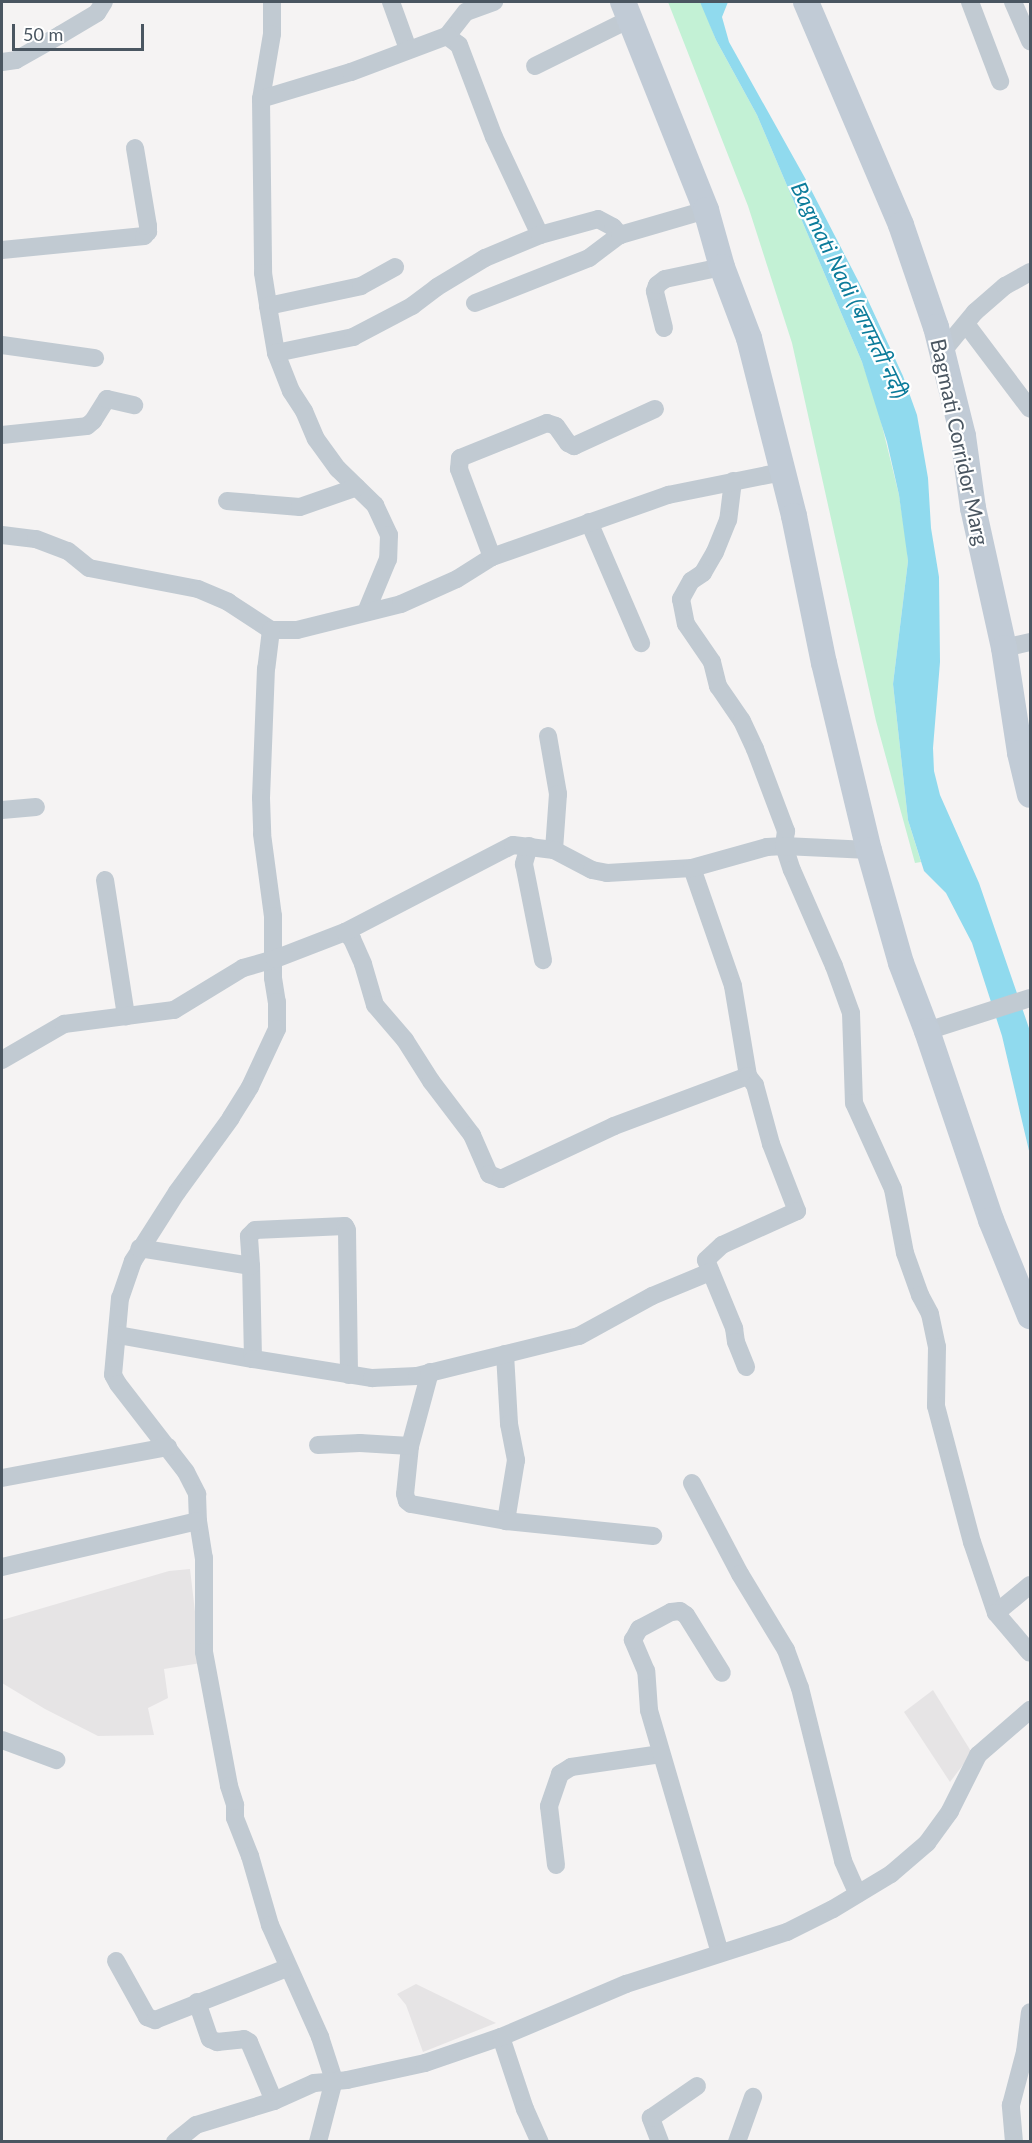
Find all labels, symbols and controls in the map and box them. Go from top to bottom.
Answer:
scale bar [15,12,147,50]
text: 50 m [23,23,63,45]
water label: Bagmati Nadi (बागमती नदी) [786,177,914,403]
street label: Bagmati Corridor Marg [926,336,994,548]

